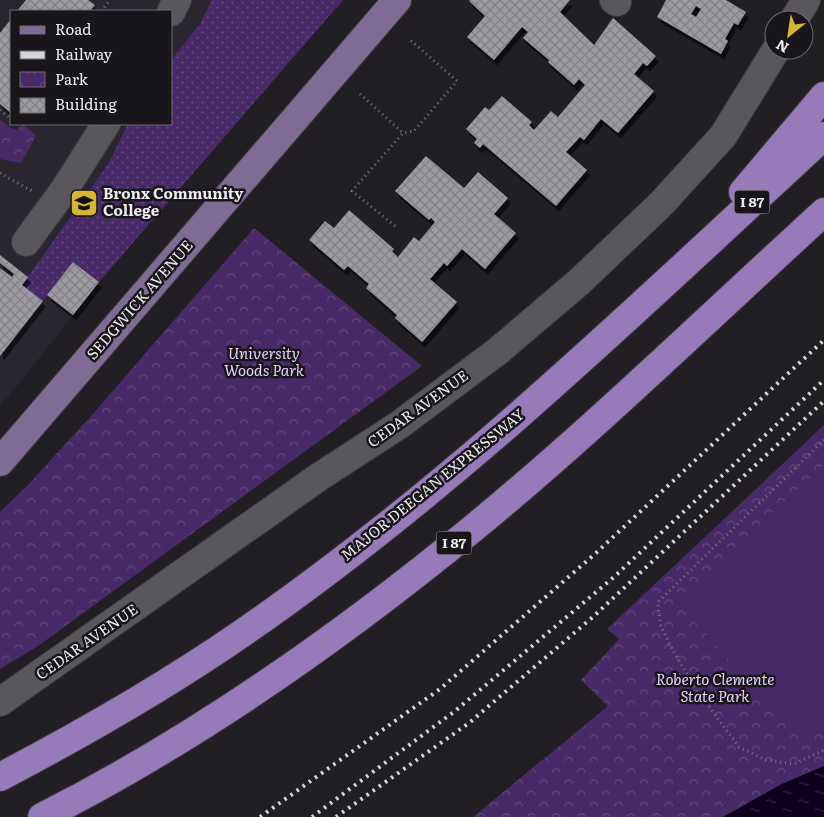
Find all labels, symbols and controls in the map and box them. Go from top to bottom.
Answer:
legend [10,10,172,125]
north arrow [764,10,814,60]
text: Road [55,17,91,40]
text: N [772,35,792,59]
text: Railway [55,42,113,65]
text: Park [55,67,89,90]
text: Building [55,92,117,115]
place label: Bronx Community College [103,181,244,221]
school or university icon: Bronx Community College [69,188,99,218]
road number: I 87 [734,190,770,213]
street label: SEDGWICK AVENUE [80,234,198,364]
park label: University Woods Park [224,341,305,381]
street label: CEDAR AVENUE [362,363,472,452]
street label: MAJOR DEEGAN EXPRESSWAY [335,402,529,565]
road number: I 87 [436,532,472,554]
street label: CEDAR AVENUE [30,597,142,685]
park label: Roberto Clemente State Park [656,667,774,707]

